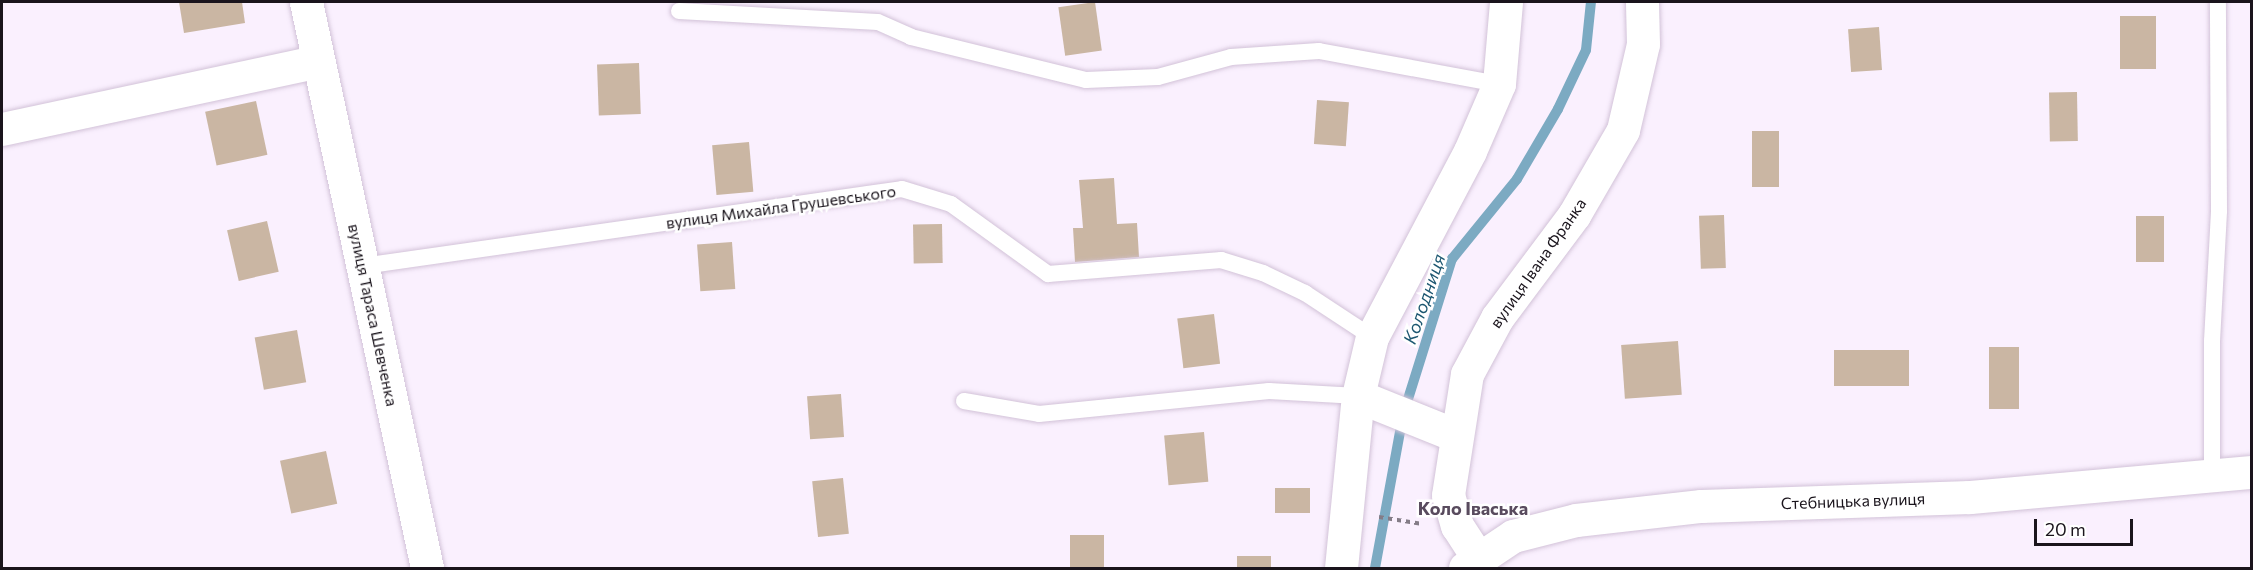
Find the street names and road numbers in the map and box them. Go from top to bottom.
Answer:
street label: вулиця Михайла Грушевського [665,181,897,233]
street label: вулиця Івана Франка [1486,194,1590,332]
street label: вулиця Тараса Шевченка [344,222,402,408]
street label: Стебницька вулиця [1781,489,1925,513]

